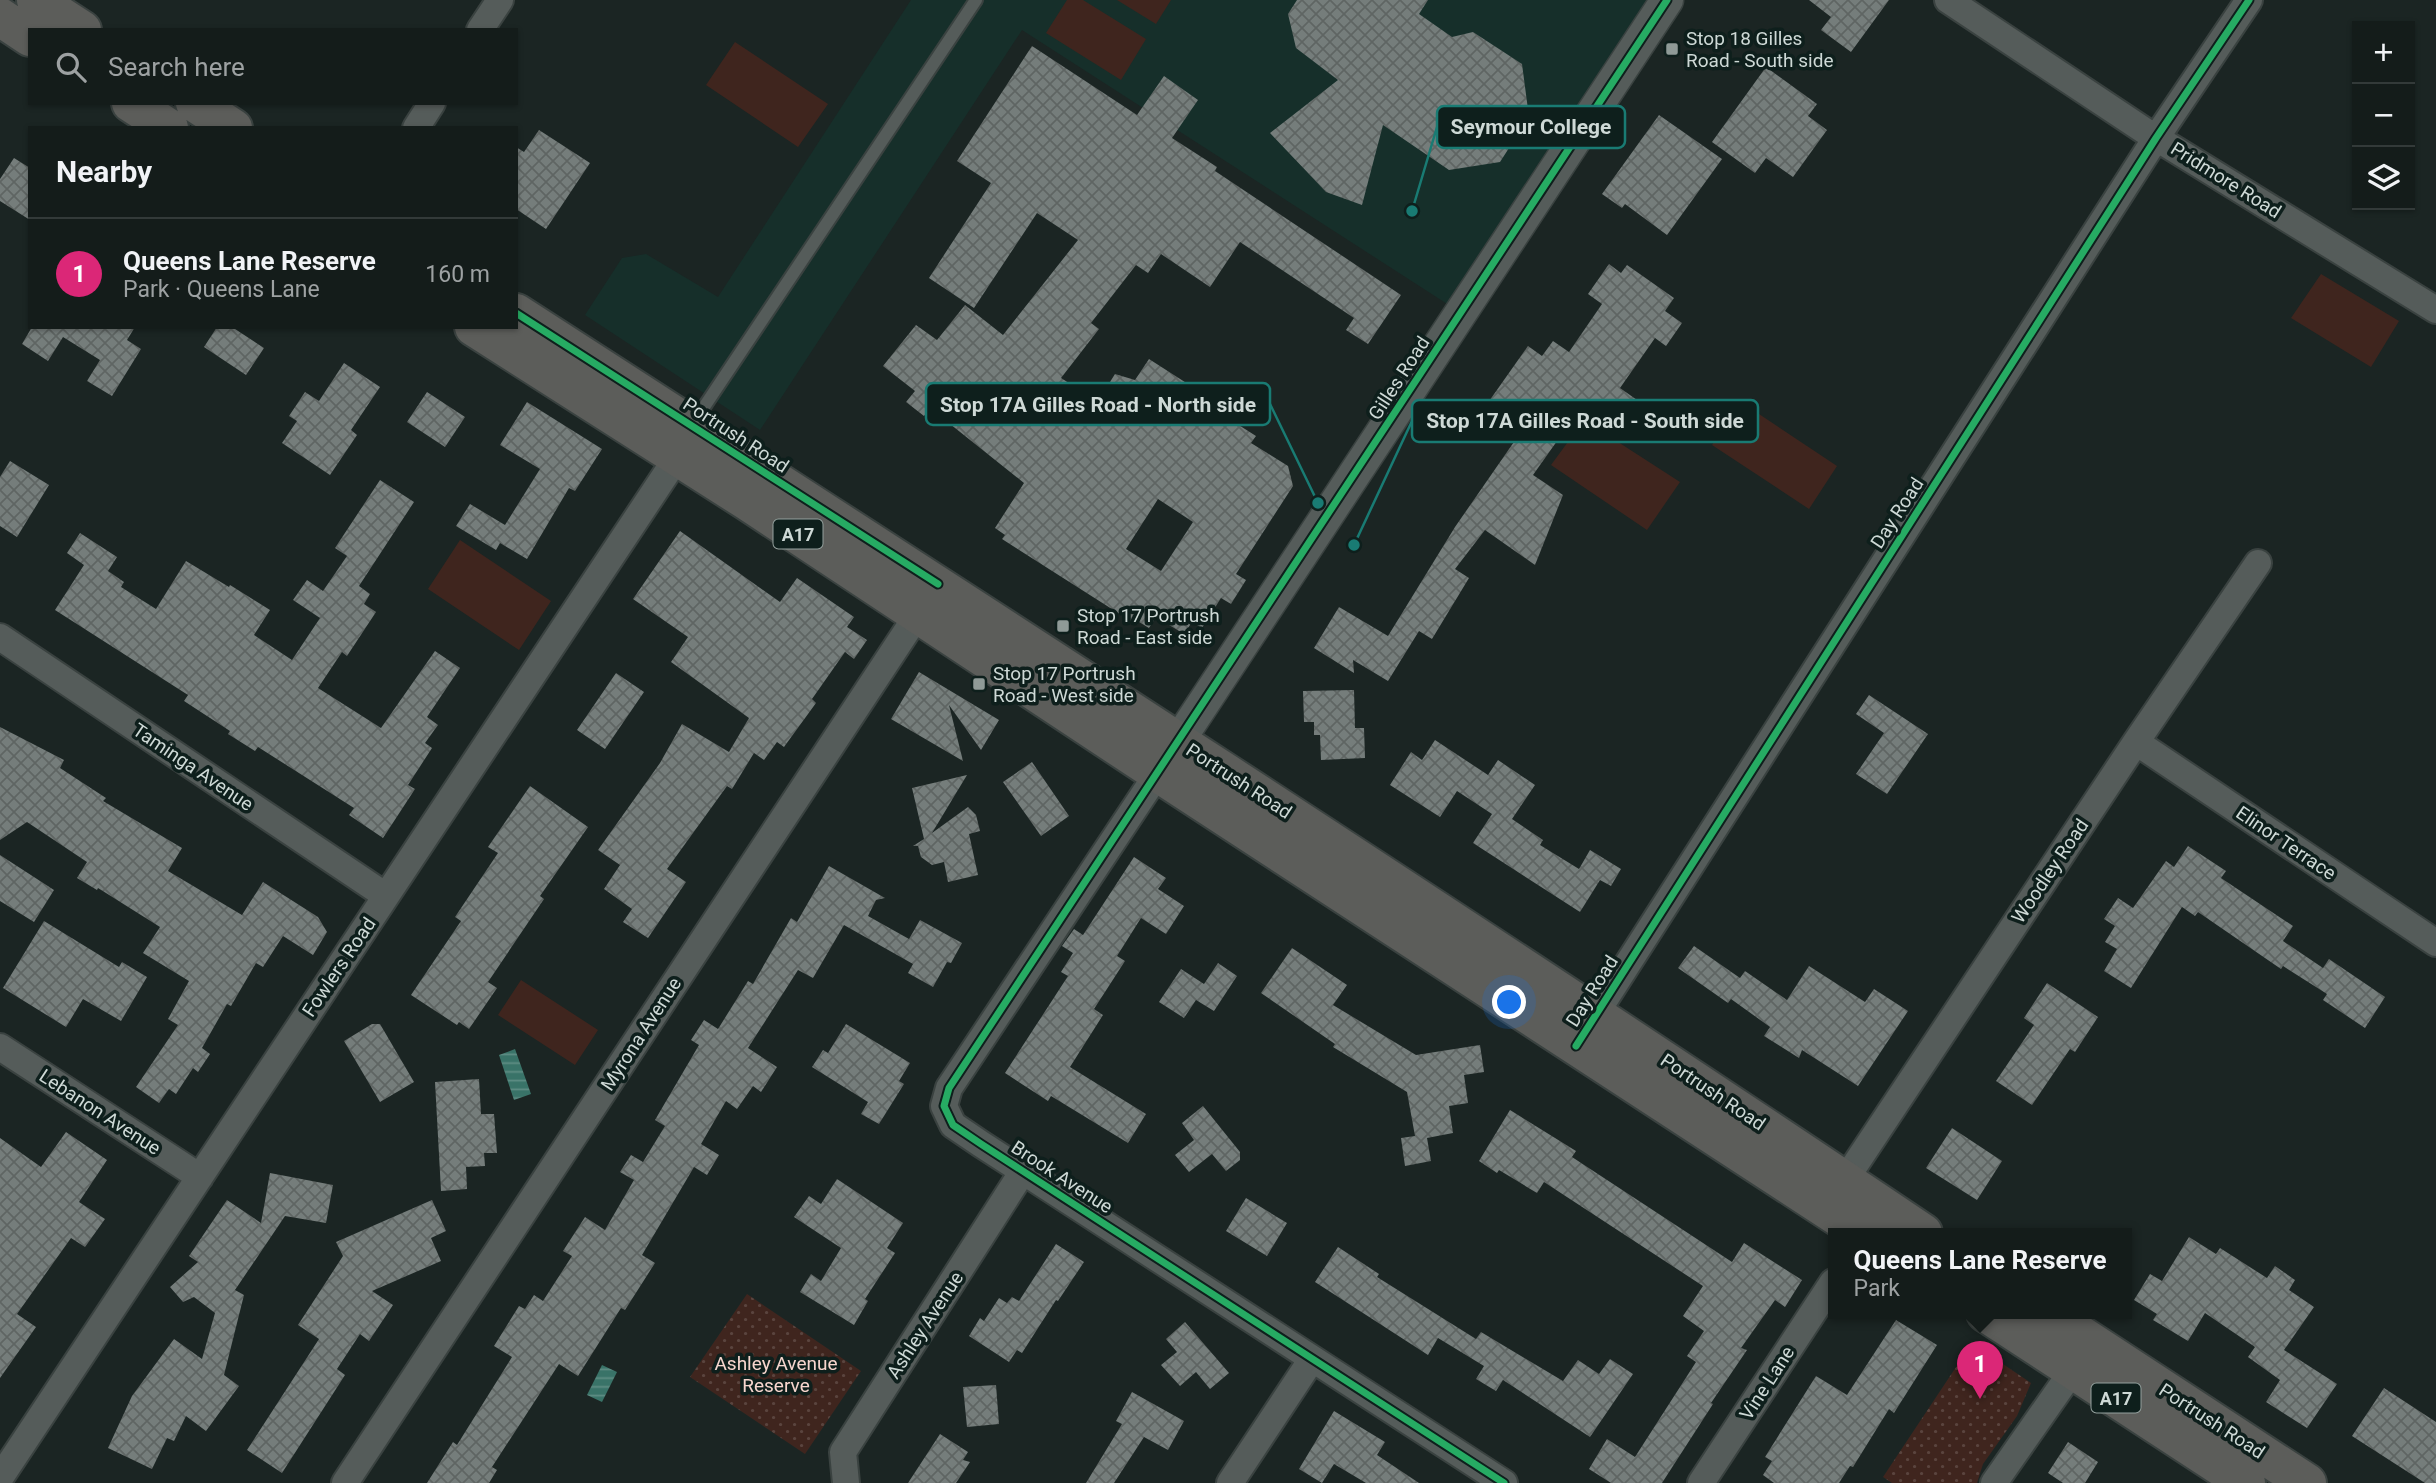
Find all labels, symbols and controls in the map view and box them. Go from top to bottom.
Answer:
map controls [2352,21,2415,210]
button: + [2352,21,2415,84]
place label: Stop 18 Gilles Road - South side [1686,27,1833,72]
search box [28,28,518,105]
marker: Stop 18 Gilles Road - South side [1664,41,1680,57]
icon: search [52,48,90,86]
text: Search here [108,52,245,82]
button: − [2352,84,2415,147]
callout: Seymour College [1437,106,1625,148]
text: Seymour College [1451,115,1611,139]
street label: Pridmore Road [2167,137,2285,223]
button: layers [2352,147,2415,210]
text: Nearby [56,154,152,189]
text: Queens Lane Reserve [123,246,376,276]
text: 1 [72,261,86,288]
text: 160 m [425,261,490,288]
text: Park · Queens Lane [123,276,320,303]
street label: Gilles Road [1363,332,1435,424]
callout: Stop 17A Gilles Road - North side [926,383,1270,425]
street label: Portrush Road [679,392,793,478]
text: Stop 17A Gilles Road - North side [940,393,1256,417]
callout: Stop 17A Gilles Road - South side [1412,400,1758,442]
text: Stop 17A Gilles Road - South side [1426,409,1744,433]
street label: Day Road [1866,473,1928,553]
road number: A17 [774,520,822,548]
place label: Stop 17 Portrush Road - East side [1077,604,1220,649]
marker: Stop 17 Portrush Road - East side [1055,618,1071,634]
place label: Stop 17 Portrush Road - West side [993,662,1136,707]
marker: Stop 17 Portrush Road - West side [971,676,987,692]
street label: Taminga Avenue [128,718,258,816]
street label: Portrush Road [1182,738,1296,824]
street label: Elinor Terrace [2232,801,2340,885]
street label: Woodley Road [2007,814,2093,928]
street label: Fowlers Road [297,913,381,1021]
street label: Day Road [1561,951,1623,1031]
street label: Myrona Avenue [596,973,686,1095]
your location [1492,985,1526,1019]
street label: Portrush Road [1656,1049,1770,1135]
street label: Lebanon Avenue [35,1064,165,1160]
street label: Brook Avenue [1007,1136,1117,1218]
popup [1828,1228,2132,1319]
text: Queens Lane Reserve [1854,1245,2106,1275]
street label: Ashley Avenue [882,1267,968,1383]
text: Park [1854,1275,1900,1302]
pin: 1 [1957,1341,2003,1399]
street label: Vine Lane [1735,1342,1799,1424]
park label: Ashley Avenue Reserve [714,1352,838,1397]
street label: Portrush Road [2155,1378,2269,1464]
road number: A17 [2092,1384,2140,1413]

